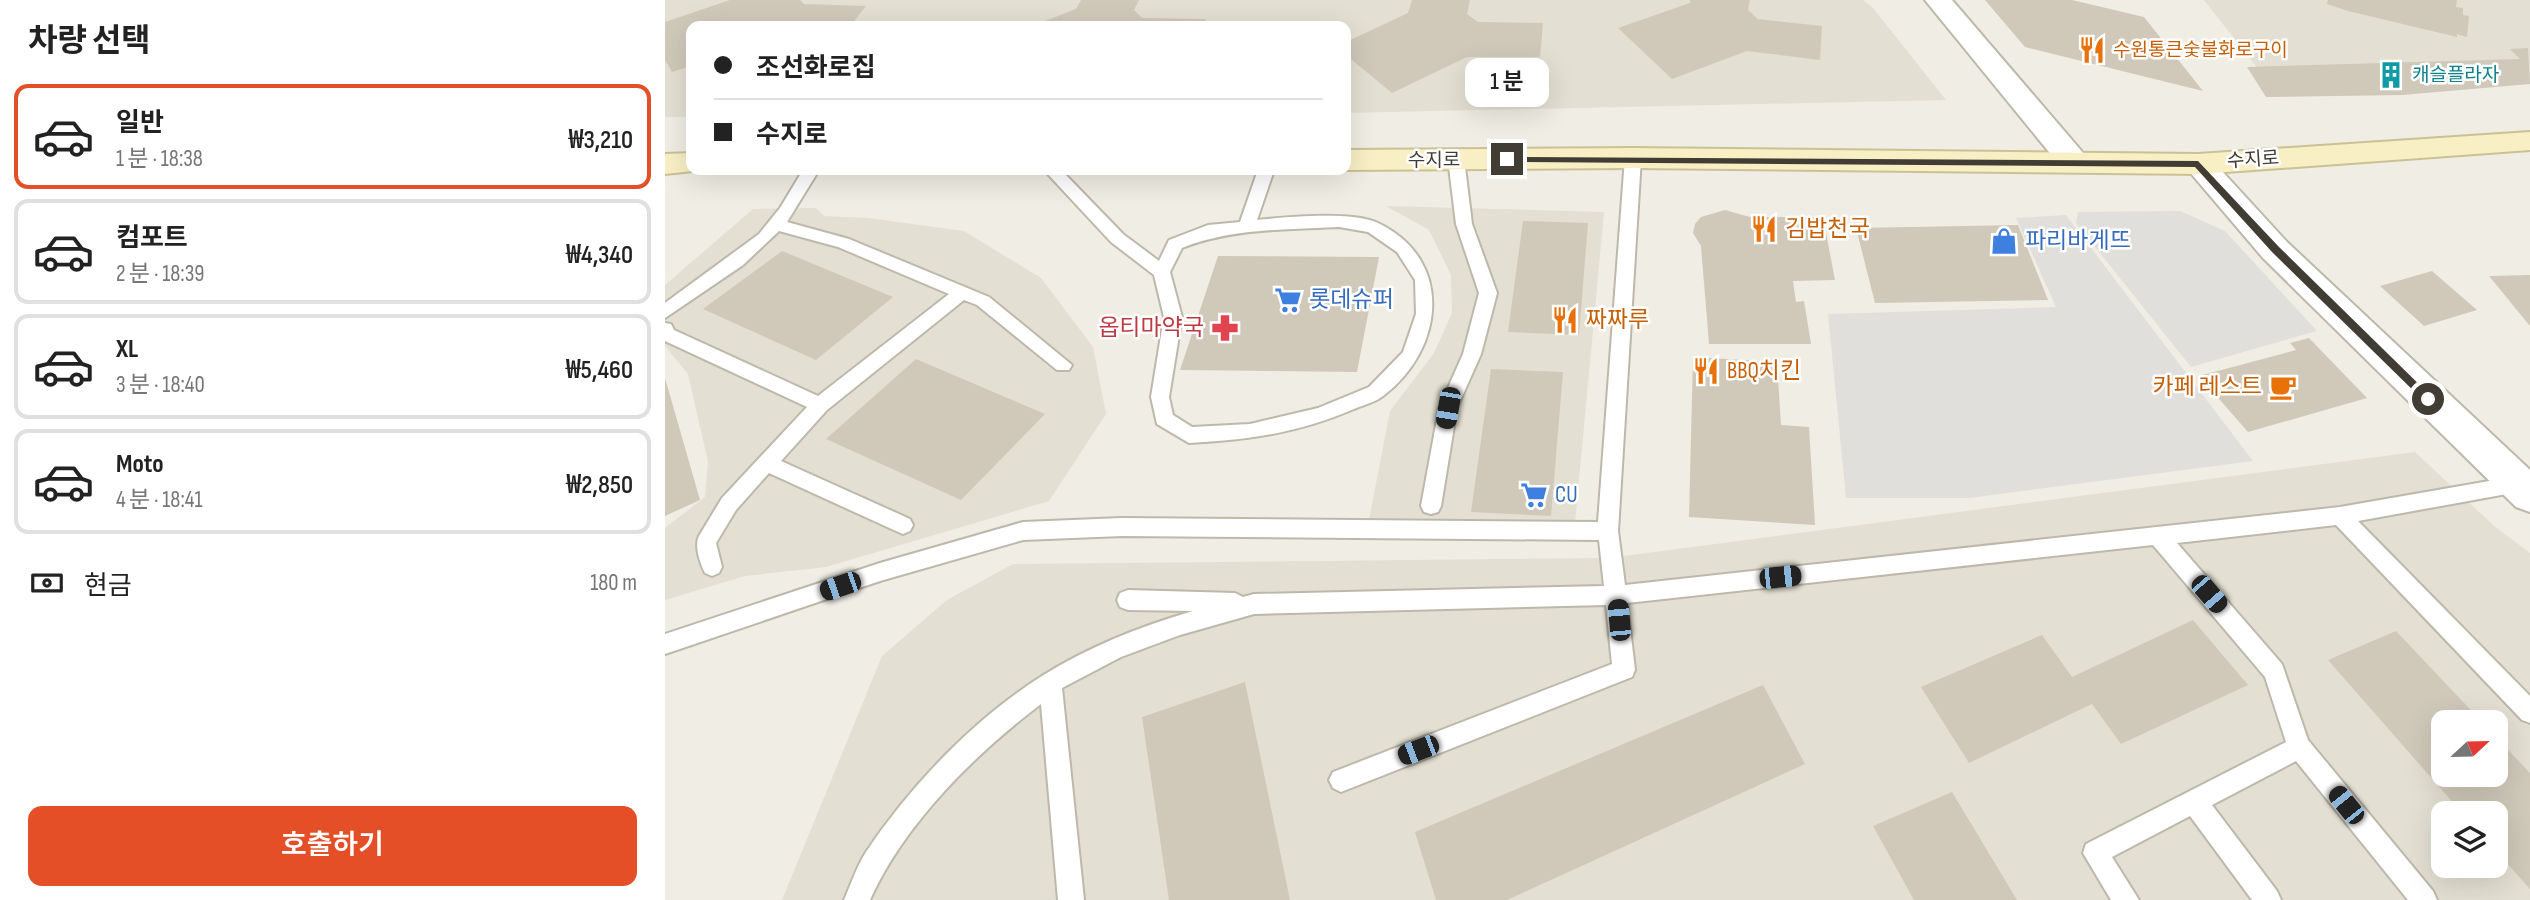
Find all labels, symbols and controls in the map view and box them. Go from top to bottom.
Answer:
text: 차량 선택 [28,22,151,61]
restaurant icon: 수원통큰숯불화로구이 [2077,35,2107,65]
place label: 수원통큰숯불화로구이 [2113,39,2288,62]
text: 조선화로집 [756,53,876,84]
callout: 1 분 [1465,58,1549,106]
building icon: 캐슬플라자 [2376,60,2406,90]
place label: 캐슬플라자 [2412,64,2499,87]
text: 1 분 [1490,68,1524,96]
icon: car [32,105,95,168]
text: 일반 [116,108,164,139]
text: 수지로 [756,120,828,151]
text: ₩3,210 [568,125,633,156]
route end [1491,143,1523,175]
text: 1 분 · 18:38 [116,145,203,173]
street label: 수지로 [2226,147,2280,173]
street label: 수지로 [1408,149,1460,172]
restaurant icon: 김밥천국 [1749,214,1779,244]
place label: 김밥천국 [1785,215,1870,243]
icon: car [32,220,95,283]
text: 컴포트 [116,223,188,254]
shop icon: 파리바게뜨 [1989,226,2019,256]
place label: 파리바게뜨 [2025,227,2131,255]
text: ₩4,340 [566,240,633,271]
text: 2 분 · 18:39 [116,260,204,288]
supermarket icon: 롯데슈퍼 [1273,285,1303,315]
place label: 롯데슈퍼 [1309,286,1394,314]
restaurant icon: 짜짜루 [1550,305,1580,335]
place label: 짜짜루 [1586,306,1649,334]
pharmacy icon: 옵티마약국 [1210,313,1240,343]
place label: 옵티마약국 [1098,314,1204,342]
text: XL [116,334,138,365]
icon: car [32,335,95,398]
text: ₩5,460 [566,355,633,386]
restaurant icon: BBQ치킨 [1691,356,1721,386]
place label: BBQ치킨 [1727,357,1801,385]
text: 3 분 · 18:40 [116,371,205,399]
cafe icon: 카페 레스트 [2268,372,2298,402]
place label: 카페 레스트 [2153,373,2262,401]
route start [2412,383,2444,415]
car [1435,385,1462,431]
text: Moto [116,449,164,480]
icon: car [32,450,95,513]
text: ₩2,850 [566,470,633,501]
supermarket icon: CU [1519,480,1549,510]
place label: CU [1555,481,1578,509]
text: 4 분 · 18:41 [116,486,203,514]
icon: cash [28,564,66,602]
car [1759,564,1802,590]
text: 180 m [590,569,637,597]
car [817,569,864,603]
text: 현금 [84,571,132,602]
car [2188,571,2231,617]
car [1607,598,1632,642]
north arrow [2431,710,2508,788]
map controls [2431,710,2508,878]
car [1395,733,1442,767]
car [2325,782,2368,828]
button: layers [2431,801,2508,878]
button: 호출하기 [28,806,637,886]

